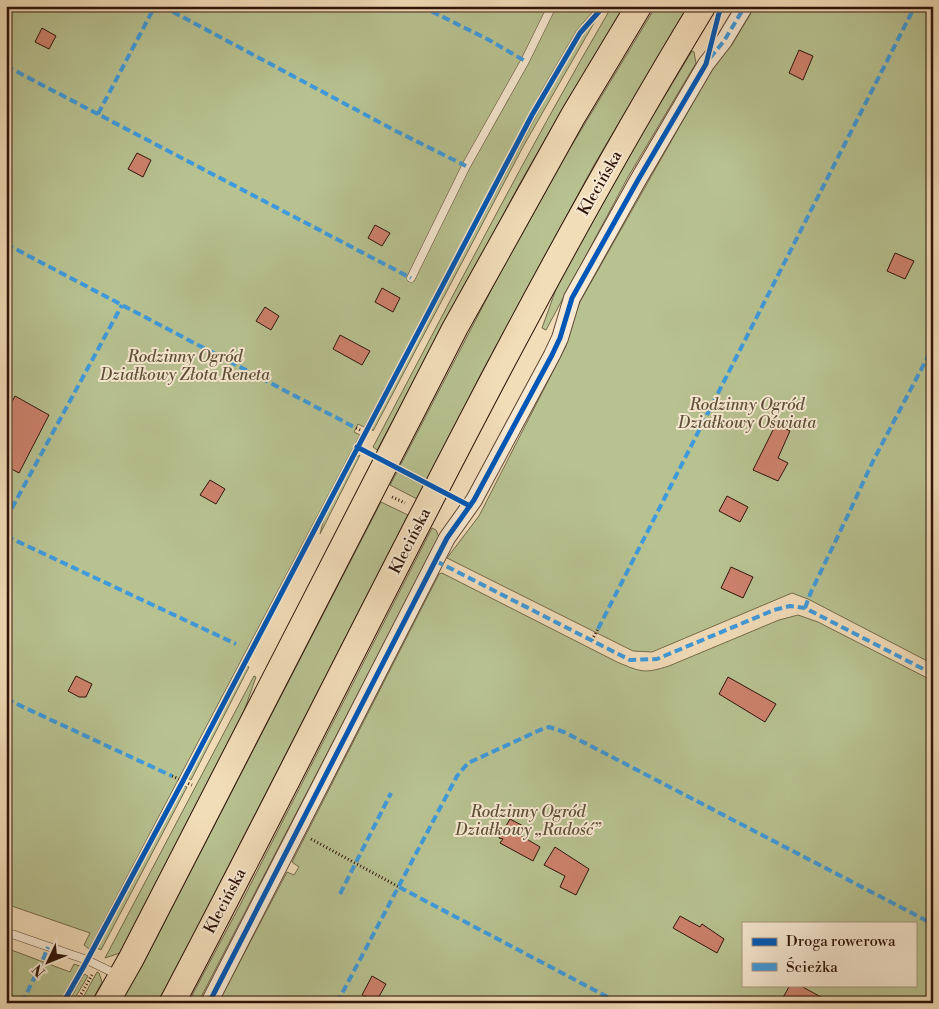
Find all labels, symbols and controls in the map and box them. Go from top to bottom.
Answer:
street label: Klecińska [573,146,627,219]
park label: Rodzinny Ogród Działkowy Złota Reneta [99,347,270,385]
park label: Rodzinny Ogród Działkowy Oświata [677,395,816,433]
street label: Klecińska [385,504,436,577]
park label: Rodzinny Ogród Działkowy „Radość” [454,802,602,840]
street label: Klecińska [199,864,251,937]
legend [742,922,916,986]
text: Droga rowerowa [786,932,896,951]
north arrow [22,936,72,986]
text: Ścieżka [786,957,838,977]
text: N [29,960,50,980]

